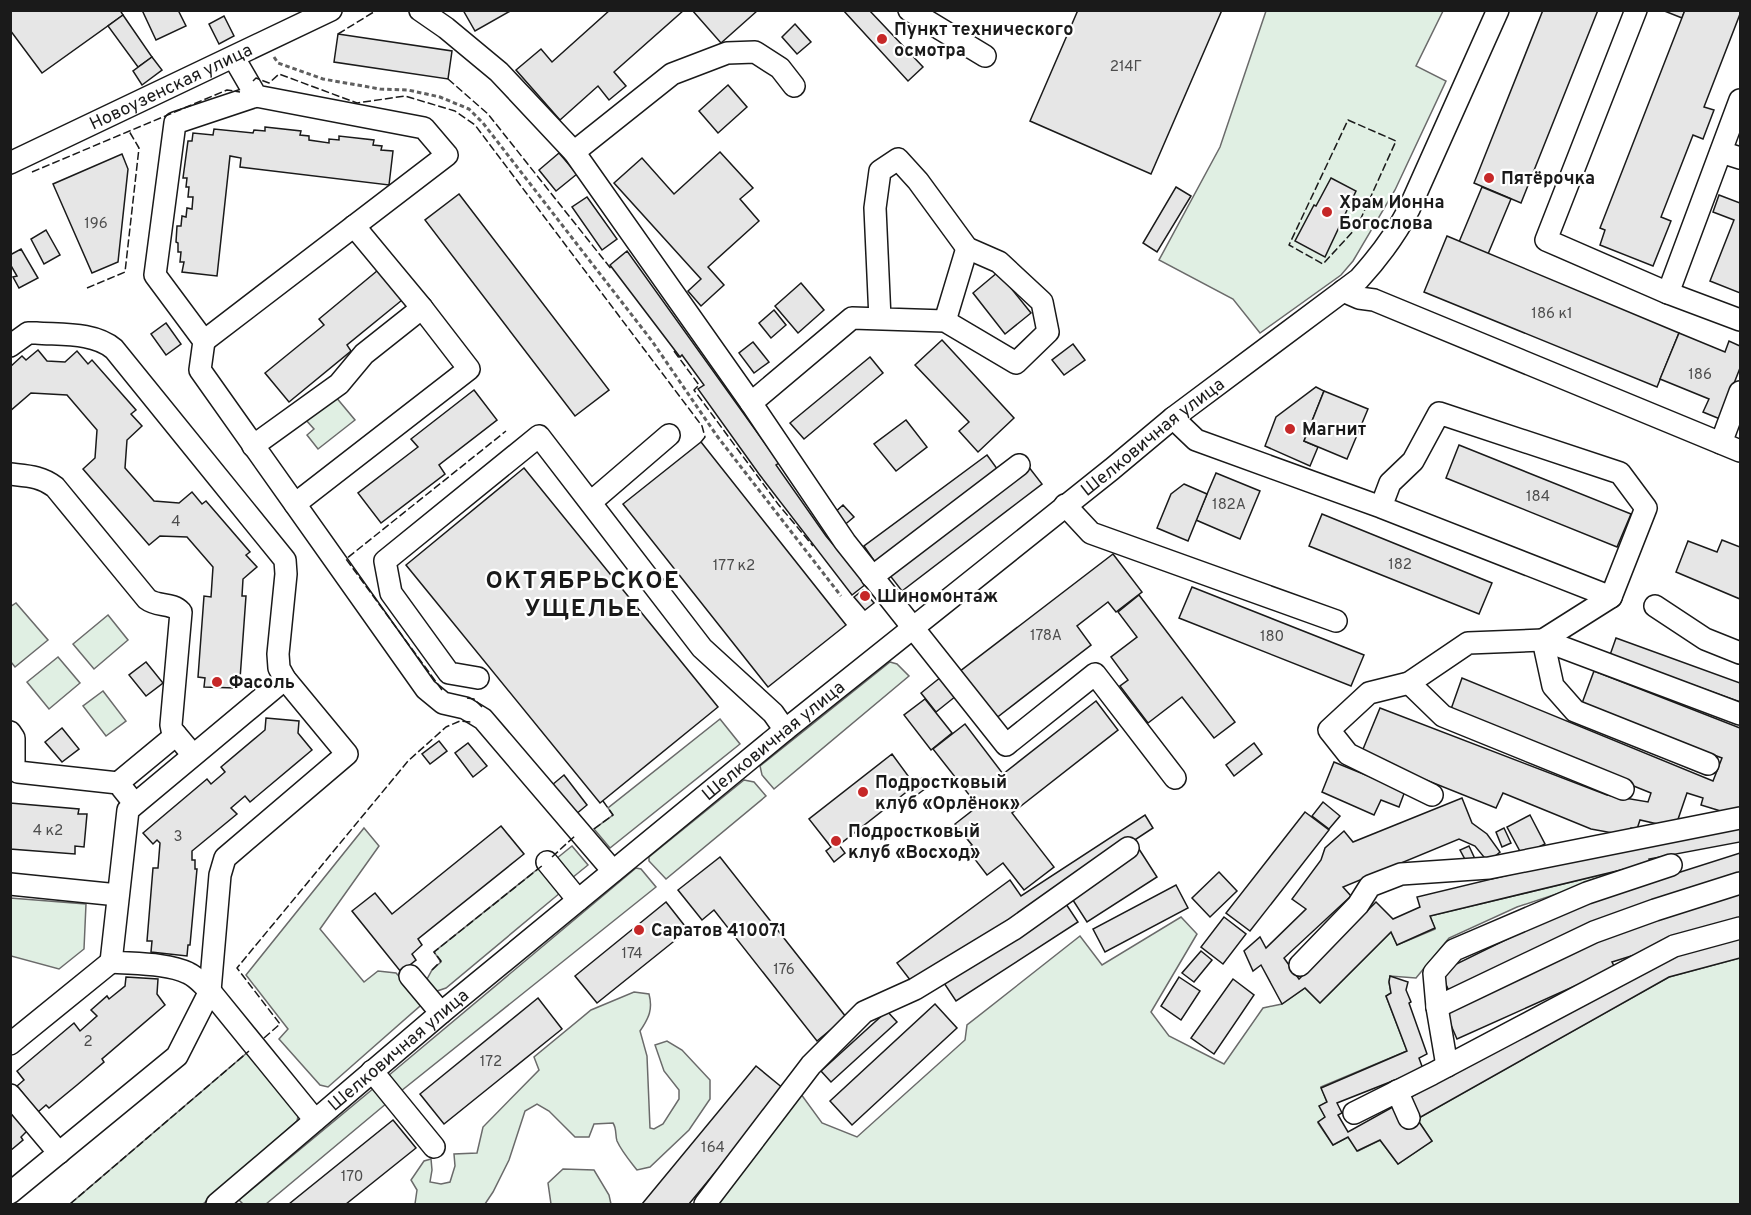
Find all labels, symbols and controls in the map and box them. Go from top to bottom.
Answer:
place label: Пункт технического осмотра [894,19,1073,63]
marker: Пункт технического осмотра [875,32,889,46]
street label: Новоузенская улица [86,39,257,136]
house number: 214Г [1110,58,1142,77]
place label: Пятёрочка [1501,168,1595,191]
marker: Пятёрочка [1482,171,1496,185]
place label: Храм Ионна Богослова [1339,192,1445,236]
marker: Храм Ионна Богослова [1320,205,1334,219]
house number: 196 [84,215,108,234]
house number: 186 к1 [1531,305,1573,324]
house number: 186 [1688,366,1712,385]
street label: Шелковичная улица [1077,373,1230,502]
place label: Магнит [1302,419,1367,442]
marker: Магнит [1283,422,1297,436]
house number: 184 [1526,488,1550,507]
house number: 182А [1212,496,1246,515]
house number: 4 [171,513,181,532]
house number: 182 [1388,556,1412,575]
house number: 177 к2 [713,557,755,576]
district label: ОКТЯБРЬСКОЕ УЩЕЛЬЕ [486,567,680,625]
place label: Шиномонтаж [877,586,998,609]
marker: Шиномонтаж [858,589,872,603]
house number: 178А [1030,627,1062,646]
house number: 180 [1260,628,1284,647]
place label: Фасоль [229,672,295,695]
marker: Фасоль [210,675,224,689]
street label: Шелковичная улица [698,677,850,807]
place label: Подростковый клуб «Орлёнок» [875,772,1020,816]
marker: Подростковый клуб «Орлёнок» [856,785,870,799]
place label: Подростковый клуб «Восход» [848,821,980,865]
house number: 4 к2 [33,822,63,841]
house number: 3 [173,828,183,847]
marker: Подростковый клуб «Восход» [829,834,843,848]
place label: Саратов 410071 [651,920,786,943]
marker: Саратов 410071 [632,923,646,937]
house number: 174 [621,945,643,964]
house number: 176 [773,961,795,980]
street label: Шелковичная улица [324,985,474,1117]
house number: 2 [83,1033,93,1052]
house number: 172 [480,1053,502,1072]
house number: 164 [701,1139,725,1158]
house number: 170 [341,1168,363,1187]

